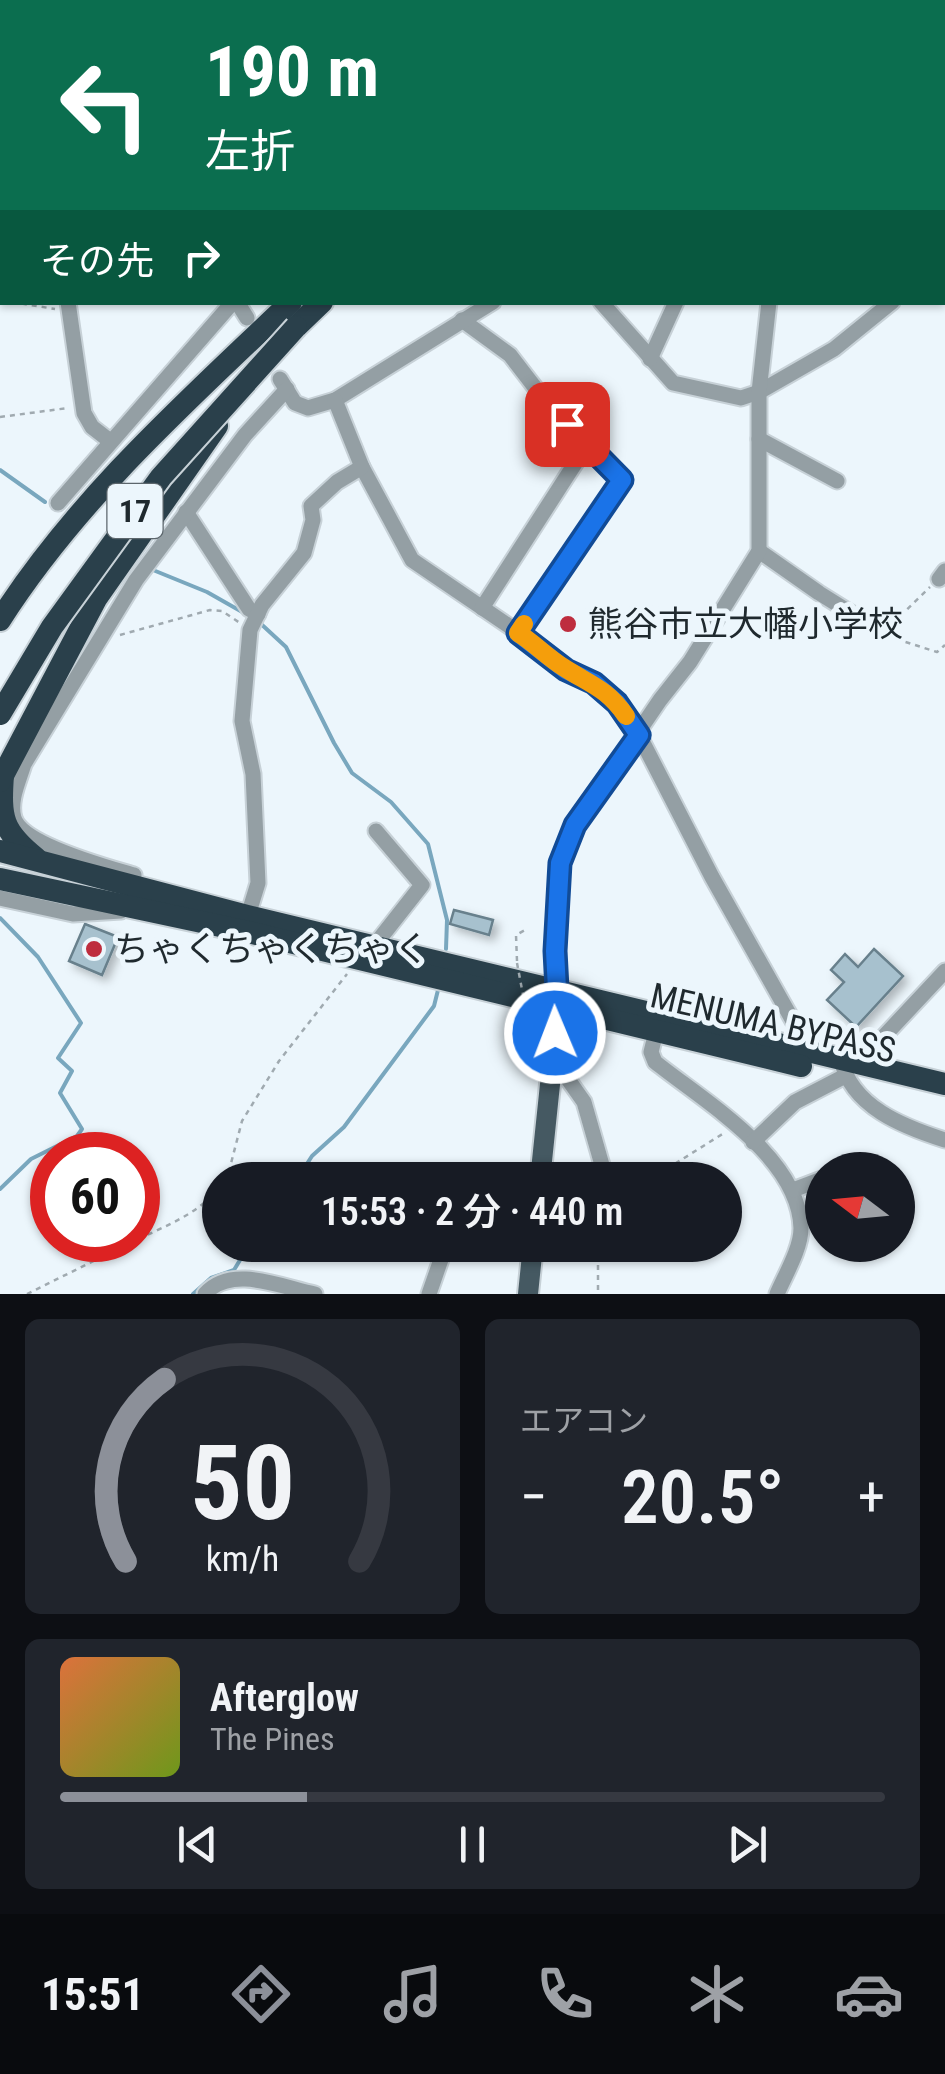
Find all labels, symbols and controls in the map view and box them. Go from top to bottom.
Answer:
text: 190 m [205,31,379,113]
icon: left [40,40,170,170]
text: 左折 [205,125,295,178]
icon: right [174,230,229,285]
text: その先 [40,239,154,283]
pin [525,382,610,467]
icon: arrive [540,397,595,452]
road number: 17 [108,484,162,538]
place label: 熊谷市立大幡小学校 [588,604,903,645]
marker: 熊谷市立大幡小学校 [557,613,579,635]
place label: ちゃくちゃくちゃく [114,929,429,970]
marker: ちゃくちゃくちゃく [83,938,105,960]
street label: MENUMA BYPASS [646,975,899,1072]
position arrow [503,981,607,1085]
speed limit sign: 60 [30,1132,160,1262]
north arrow [805,1152,915,1262]
map controls [805,1152,915,1262]
text: 15:53 · 2 分 · 440 m [321,1190,623,1234]
text: エアコン [520,1402,648,1440]
text: 50 [190,1423,295,1544]
text: 20.5° [621,1453,784,1541]
text: − [520,1465,548,1529]
text: + [858,1465,885,1529]
text: km/h [206,1538,279,1580]
text: Afterglow [210,1676,359,1720]
text: The Pines [210,1720,335,1758]
icon: previous [170,1817,225,1872]
icon: pause [445,1817,500,1872]
icon: next [720,1817,775,1872]
icon: directions [226,1959,296,2029]
icon: music [378,1959,448,2029]
icon: phone [530,1959,600,2029]
icon: climate [682,1959,752,2029]
icon: car [834,1959,904,2029]
text: 15:51 [41,1968,144,2021]

